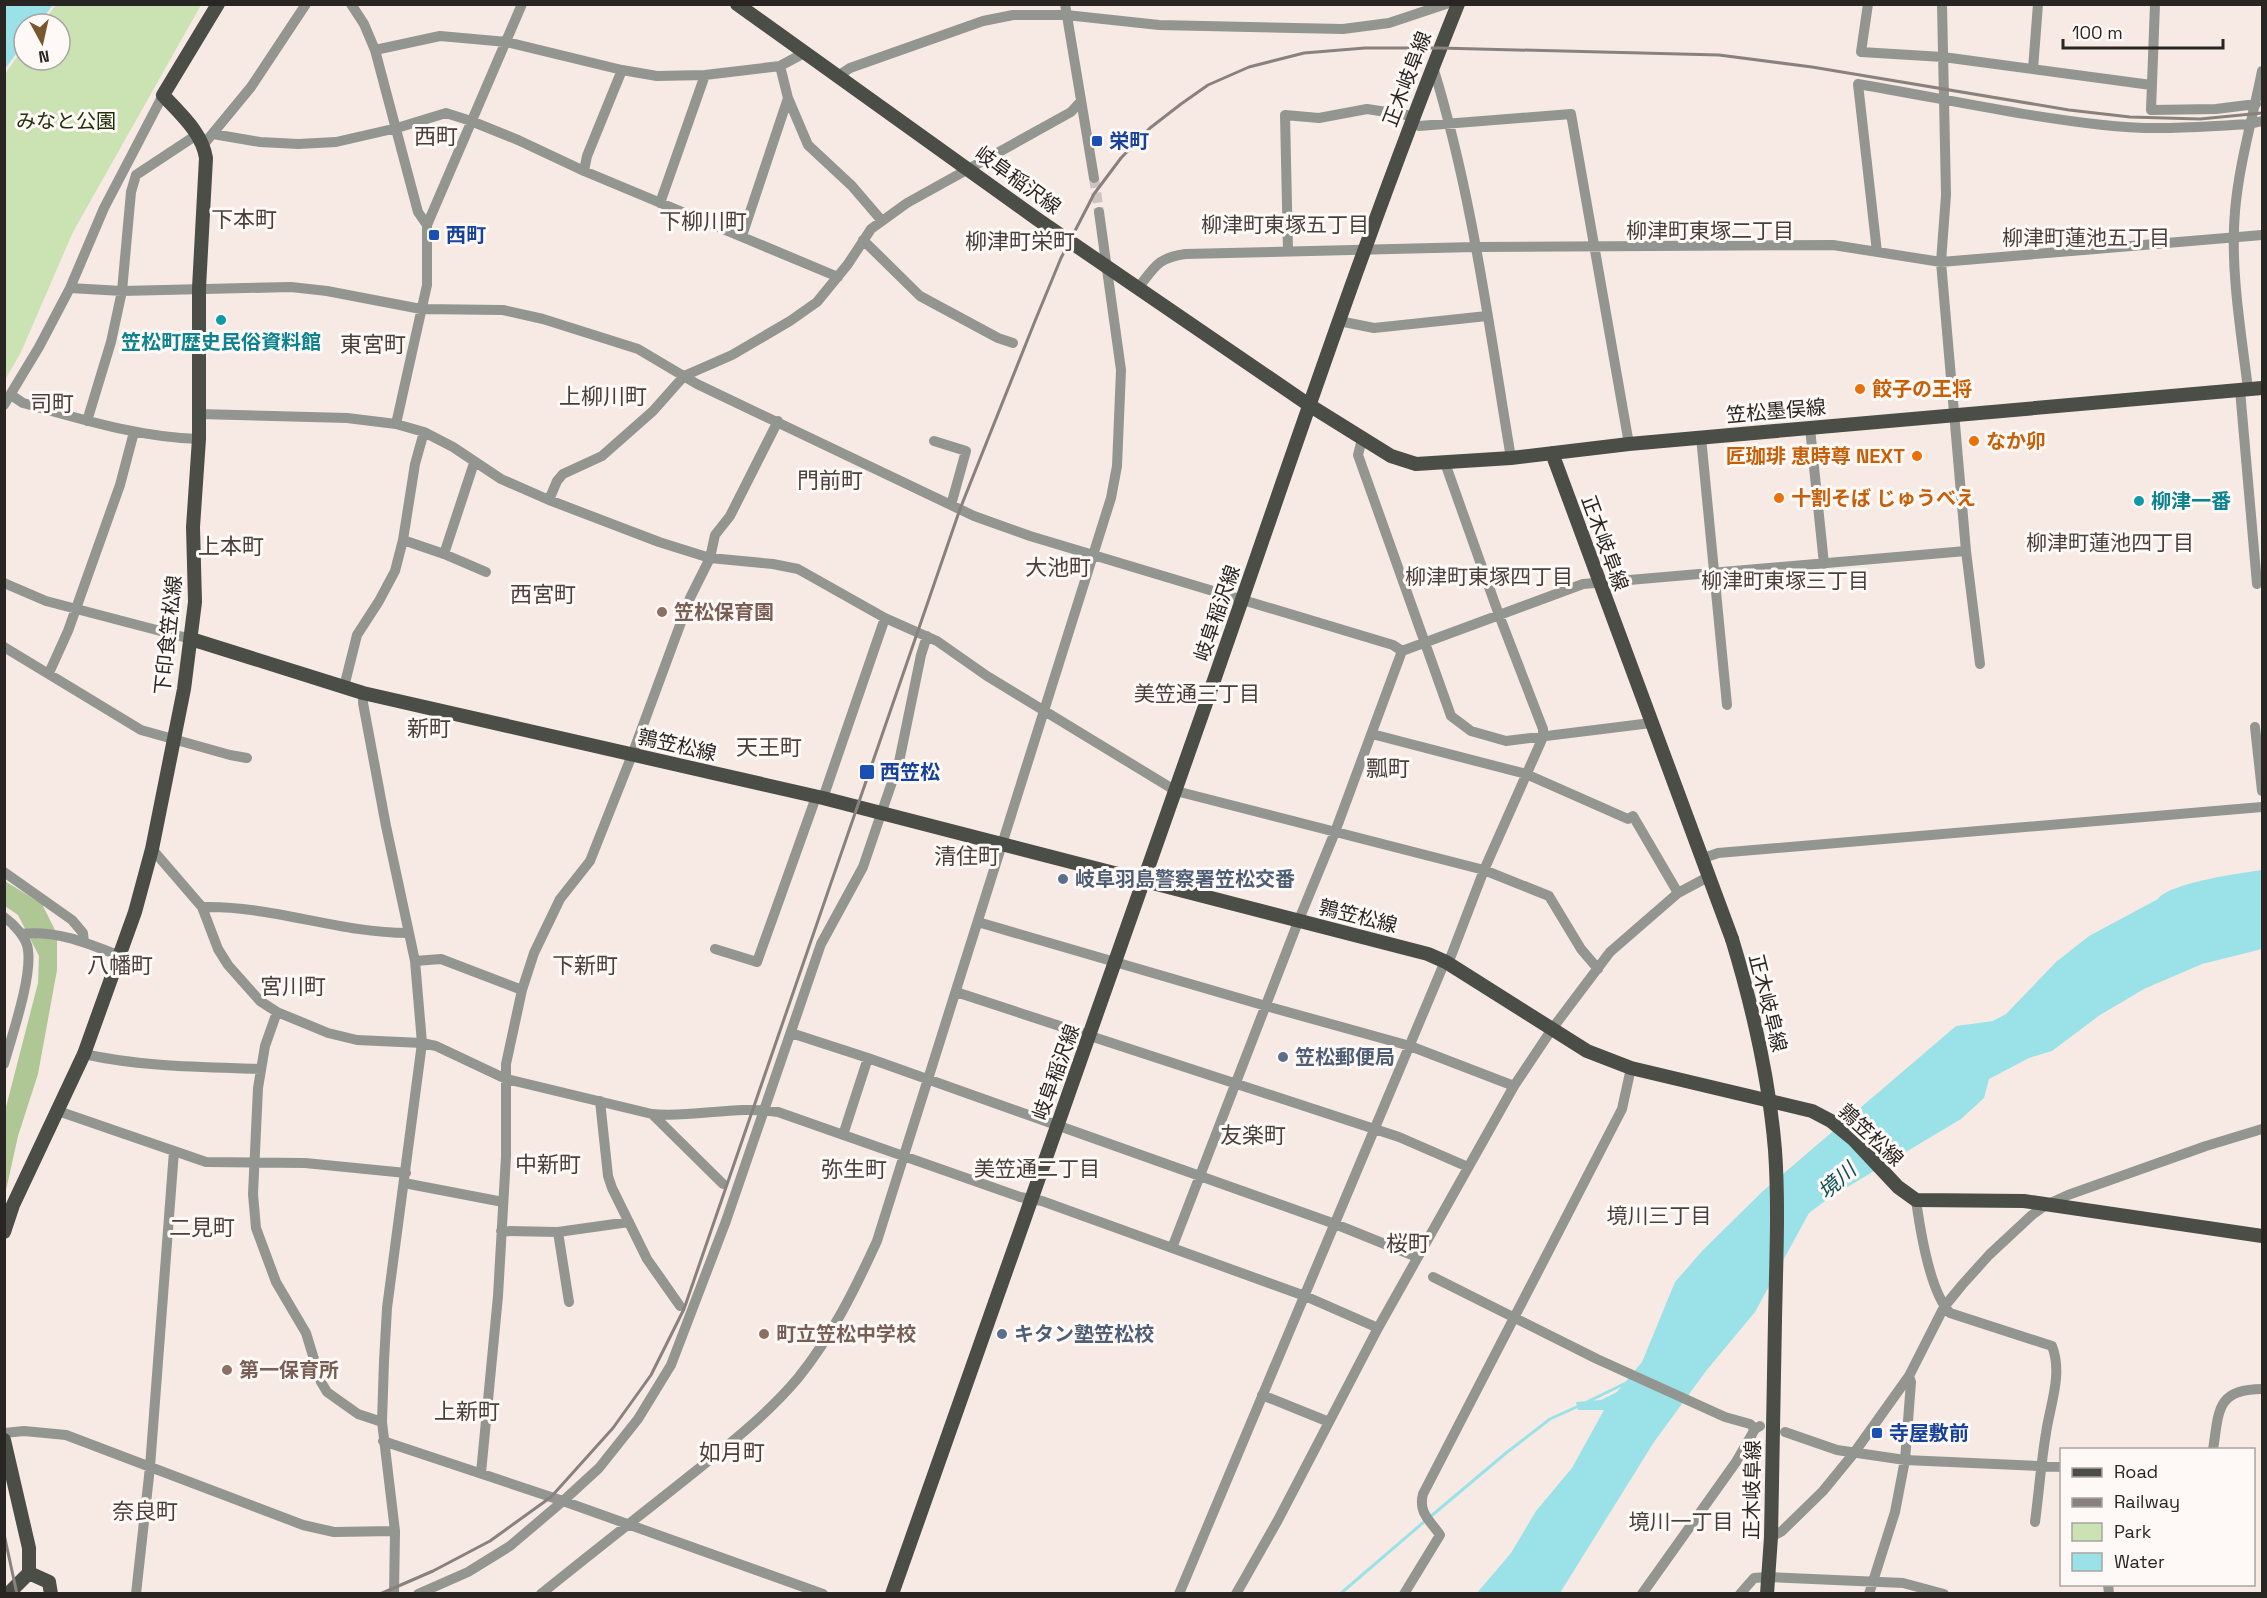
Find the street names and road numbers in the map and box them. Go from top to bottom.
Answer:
street label: 正木岐阜線 [1377,28,1437,130]
street label: 岐阜稲沢線 [970,140,1066,220]
street label: 笠松墨俣線 [1725,394,1827,428]
street label: 正木岐阜線 [1576,492,1634,594]
street label: 岐阜稲沢線 [1188,561,1246,665]
street label: 下印食笠松線 [149,574,187,696]
street label: 鶉笠松線 [635,723,719,767]
street label: 鶉笠松線 [1316,894,1400,938]
street label: 正木岐阜線 [1743,951,1793,1055]
street label: 岐阜稲沢線 [1027,1021,1085,1123]
street label: 鶉笠松線 [1833,1098,1909,1172]
street label: 正木岐阜線 [1738,1440,1766,1540]

